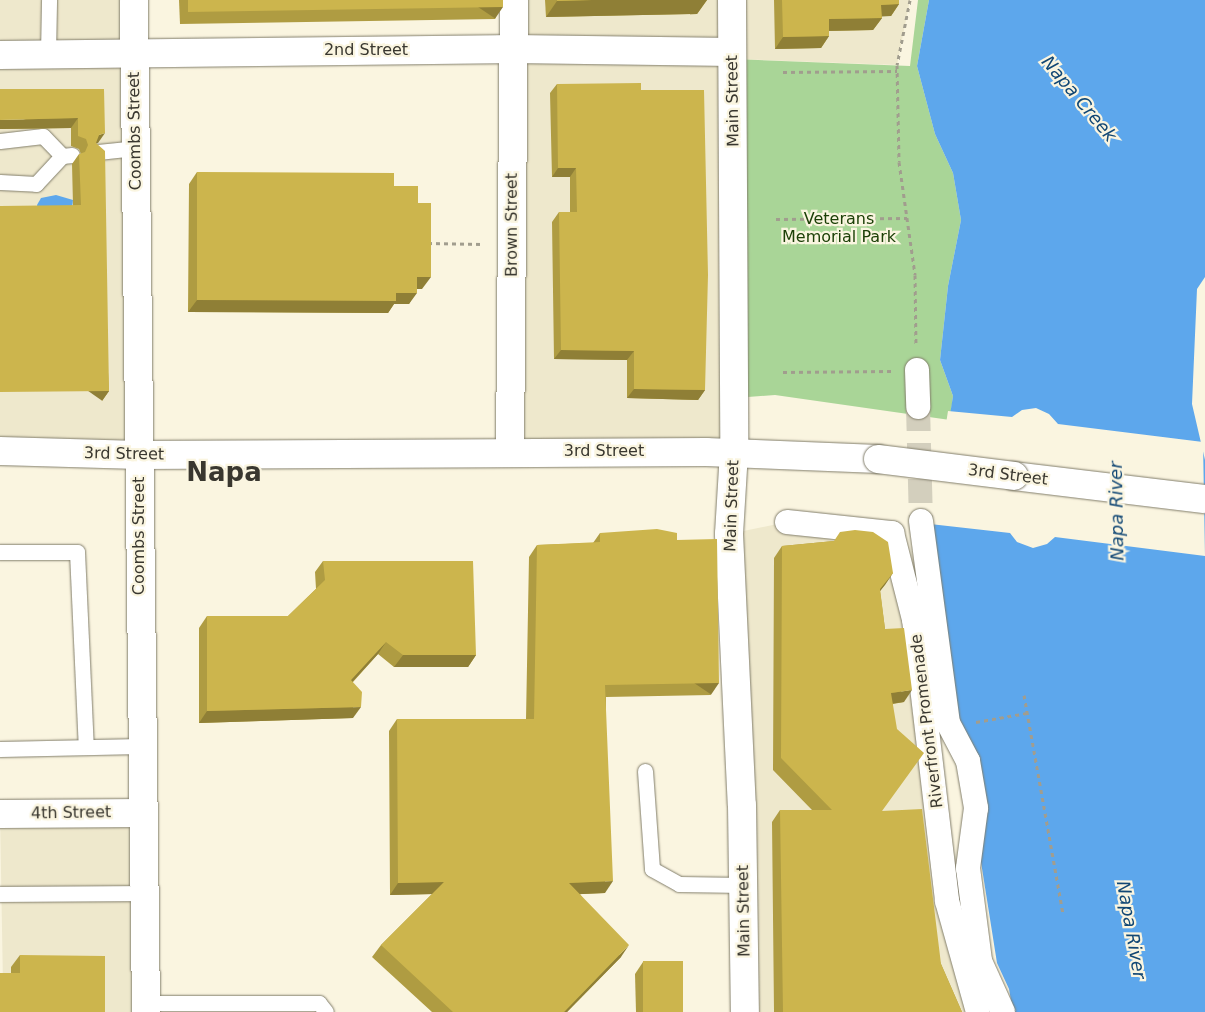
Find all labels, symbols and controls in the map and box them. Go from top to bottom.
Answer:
street label: 2nd Street [324,40,408,60]
water label: Napa Creek [1037,52,1121,146]
street label: Main Street [723,55,743,147]
street label: Coombs Street [124,72,146,190]
street label: Brown Street [502,173,522,277]
park label: Veterans Memorial Park [782,209,896,247]
street label: 3rd Street [564,441,644,461]
street label: 3rd Street [84,444,164,464]
district label: Napa [186,457,262,489]
street label: Main Street [721,460,743,552]
street label: 3rd Street [967,461,1049,489]
water label: Napa River [1105,461,1129,561]
street label: Coombs Street [129,477,149,595]
street label: Riverfront Promenade [907,633,947,809]
street label: 4th Street [31,803,111,823]
street label: Main Street [734,865,754,957]
water label: Napa River [1112,879,1150,981]

